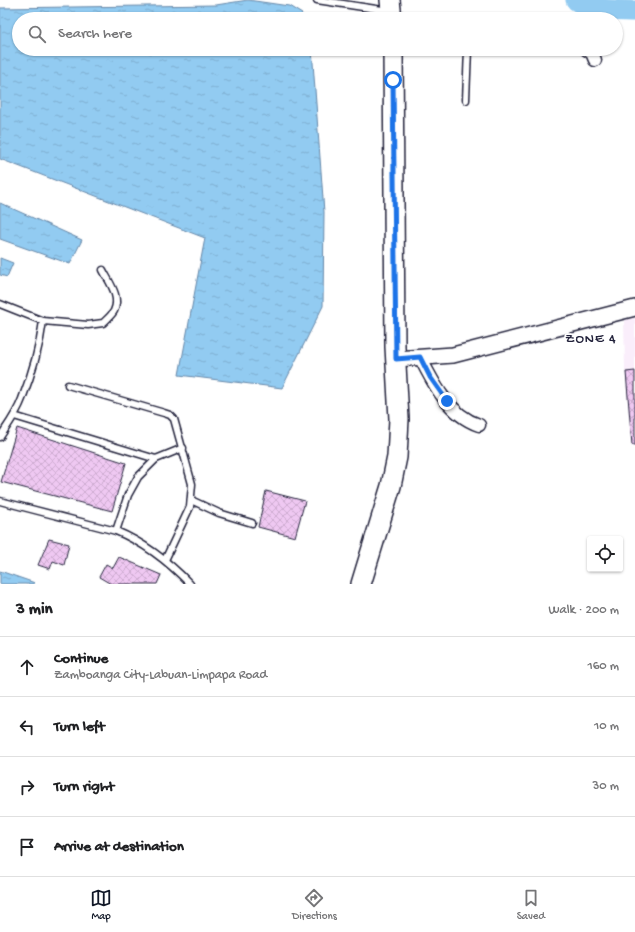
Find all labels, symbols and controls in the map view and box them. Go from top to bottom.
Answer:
search box [12,12,623,56]
icon: search [26,23,48,45]
text: Search here [58,25,132,43]
route start [384,71,402,89]
district label: ZONE 4 [565,331,617,348]
route end [438,392,456,410]
map controls [587,536,623,572]
button: locate [587,536,623,572]
text: 3 min [16,600,53,620]
text: Walk · 200 m [548,603,619,618]
text: Continue [54,650,108,668]
icon: ahead [16,656,38,678]
text: 160 m [587,659,619,674]
text: Zamboanga City-Labuan-Limpapa Road [54,668,267,683]
icon: left [16,716,38,738]
text: Turn left [54,718,105,736]
text: 10 m [594,719,619,734]
icon: right [16,776,38,798]
text: Turn right [54,778,114,796]
text: 30 m [593,779,619,794]
icon: arrive [16,836,38,858]
text: Arrive at destination [54,838,184,856]
tab: Map [90,887,112,923]
tab: Directions [292,887,337,923]
tab: Saved [517,887,545,923]

